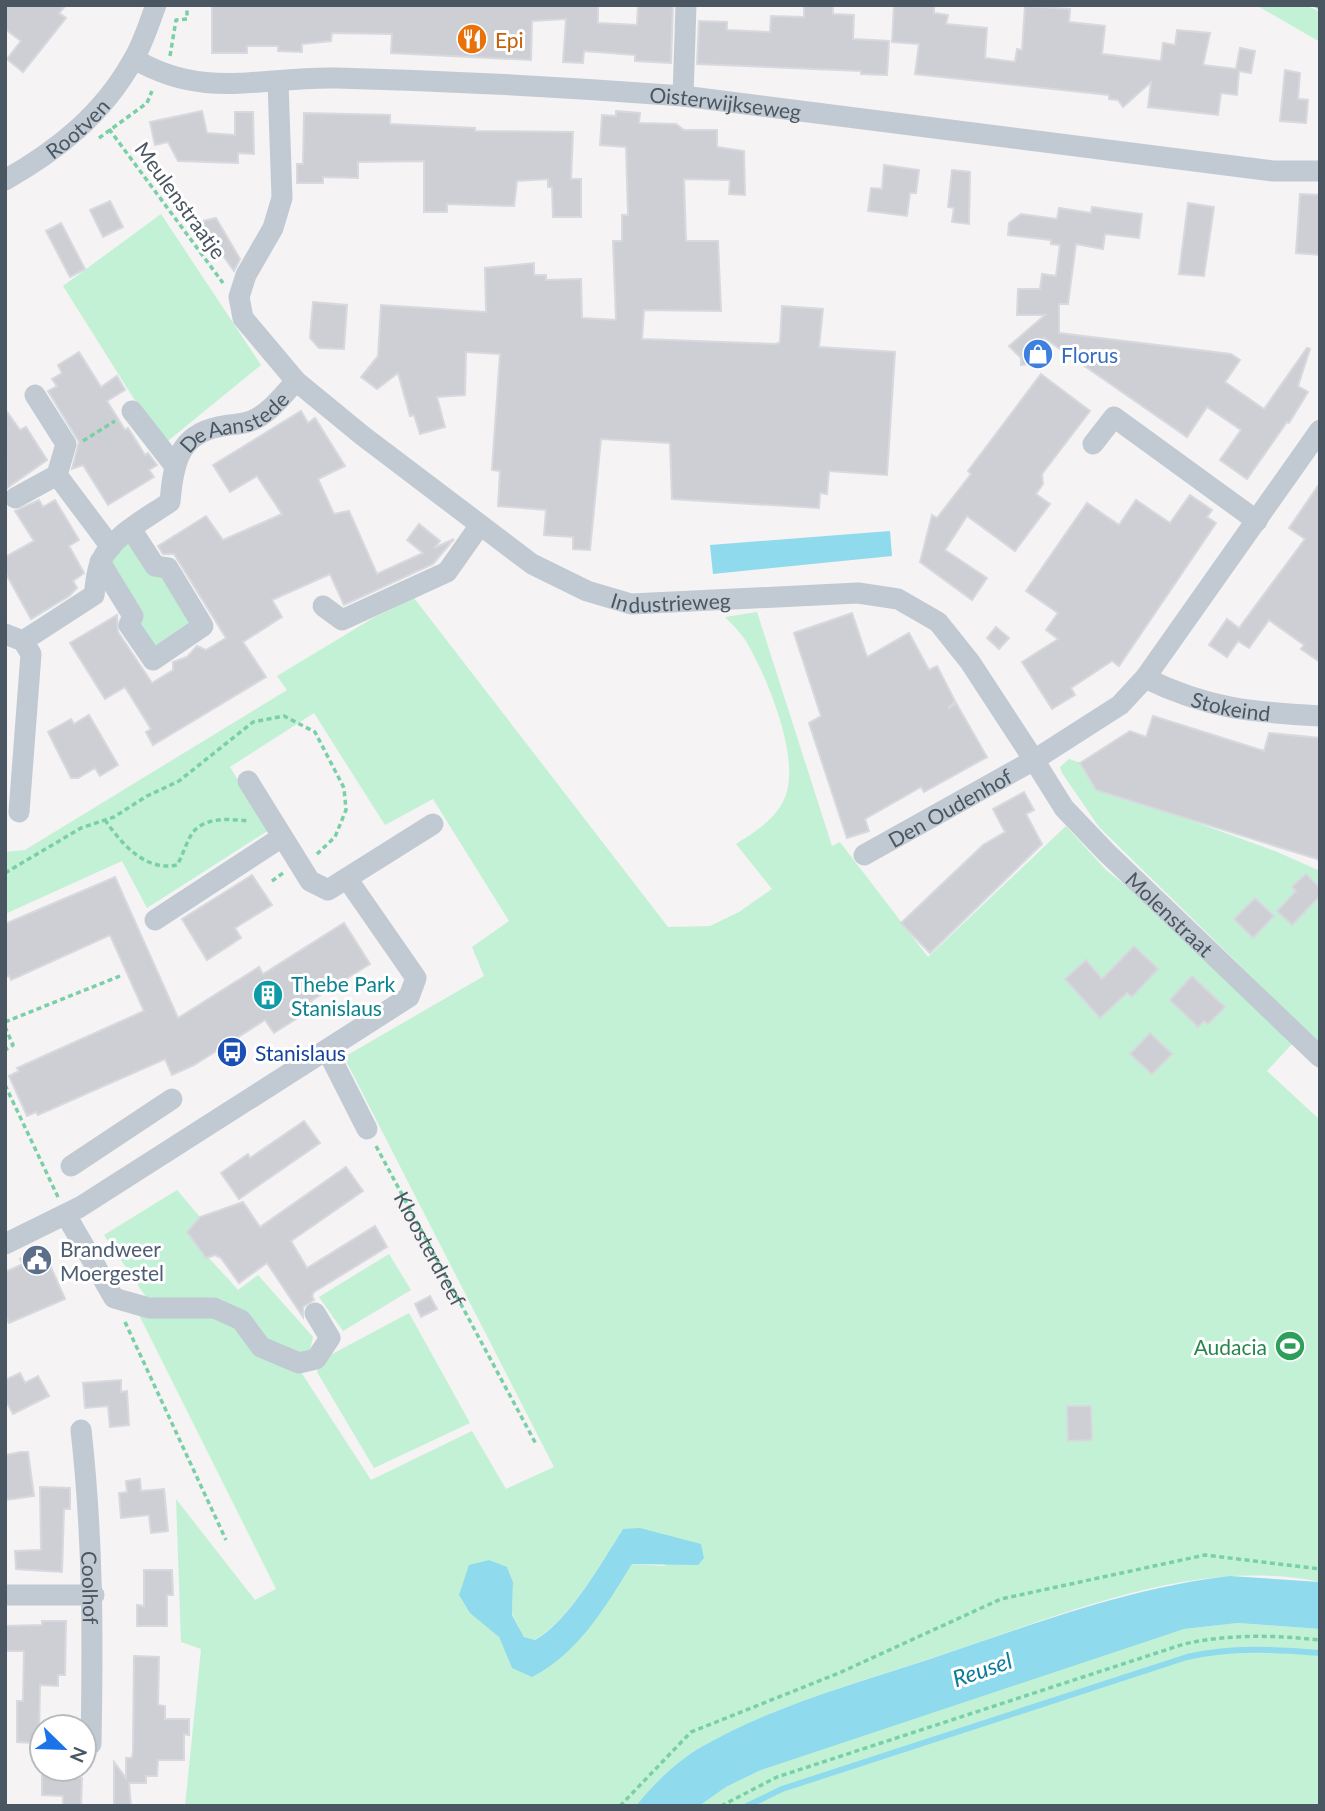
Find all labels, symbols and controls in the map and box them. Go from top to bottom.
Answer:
restaurant icon: Epi [455,22,489,56]
place label: Epi [495,27,524,52]
street label: Oisterwijkseweg [649,81,803,123]
street label: Rootven [40,93,114,163]
street label: Meulenstraatje [130,137,232,263]
shop icon: Florus [1021,337,1055,371]
place label: Florus [1061,342,1118,367]
street label: De Aanstede [173,386,293,457]
street label: Industrieweg [608,586,731,617]
street label: Stokeind [1189,685,1272,725]
street label: Den Oudenhof [883,762,1016,852]
street label: Molenstraat [1121,866,1219,961]
place label: Thebe Park Stanislaus [291,971,396,1020]
building icon: Thebe Park Stanislaus [251,978,285,1012]
bus stop icon: Stanislaus [215,1035,249,1069]
place label: Stanislaus [255,1040,346,1065]
street label: Kloosterdreef [390,1187,472,1310]
place label: Brandweer Moergestel [60,1236,164,1285]
public building icon: Brandweer Moergestel [20,1243,54,1277]
sports icon: Audacia [1273,1329,1307,1363]
place label: Audacia [1194,1334,1267,1359]
street label: Coolhof [78,1550,104,1625]
water label: Reusel [948,1646,1016,1692]
north arrow [28,1713,98,1783]
text: N [66,1744,93,1766]

